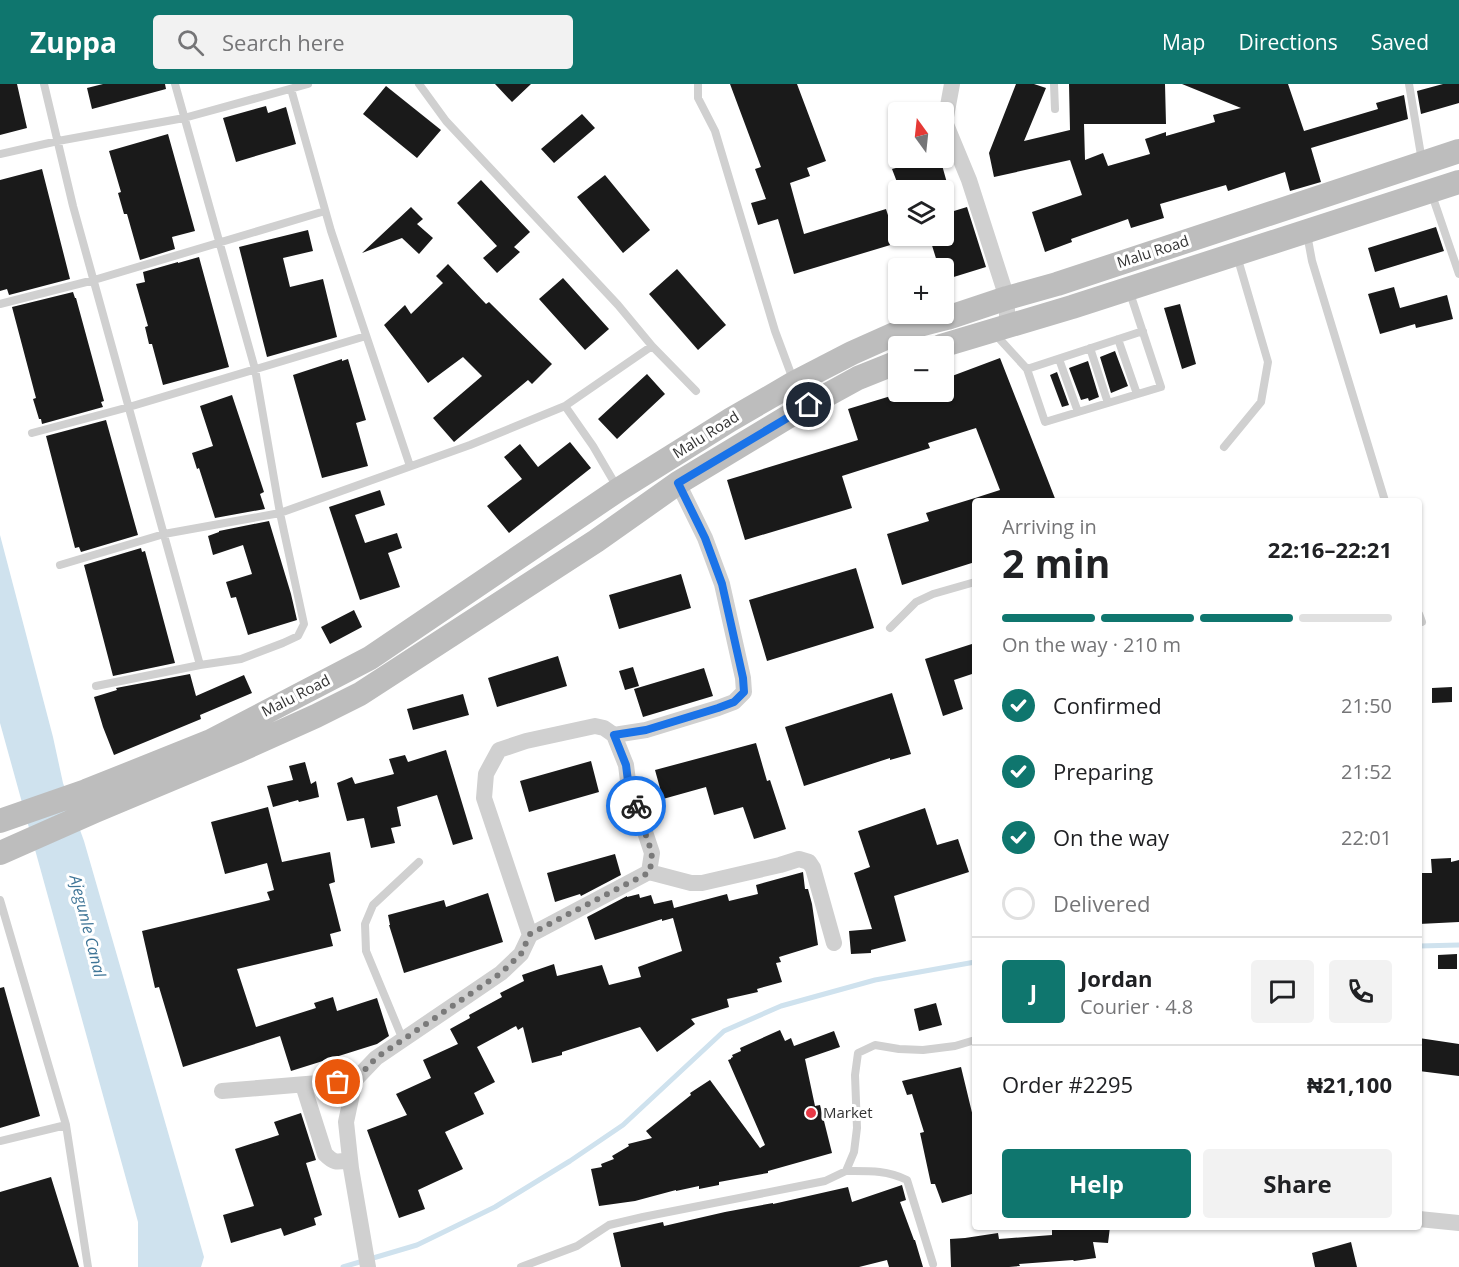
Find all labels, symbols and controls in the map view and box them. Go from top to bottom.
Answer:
search box [153,15,573,69]
text: Zuppa [30,23,117,61]
icon: search [174,26,207,59]
text: Search here [222,27,345,57]
text: Map [1162,28,1205,56]
text: Directions [1238,28,1338,56]
text: Saved [1371,28,1429,56]
north arrow [888,102,954,168]
map controls [888,102,954,402]
button: layers [888,180,954,246]
street label: Malu Road [1114,230,1191,272]
button: + [888,258,954,324]
button: − [888,336,954,402]
pin [783,379,834,430]
icon: home [792,388,825,421]
street label: Malu Road [669,406,742,462]
text: Arriving in [1002,513,1097,540]
text: 22:16–22:21 [1268,534,1392,564]
text: 2 min [1002,536,1110,589]
text: On the way · 210 m [1002,631,1181,658]
street label: Malu Road [258,669,333,721]
icon: check [1002,689,1035,722]
text: Confirmed [1053,690,1162,720]
text: 21:50 [1341,692,1392,719]
icon: check [1002,755,1035,788]
text: Preparing [1053,756,1153,786]
text: 21:52 [1341,758,1392,785]
courier [606,776,666,836]
icon: bike [620,790,653,823]
icon: check [1002,821,1035,854]
text: On the way [1053,822,1169,852]
text: 22:01 [1341,824,1392,851]
water label: Ajegunle Canal [64,872,112,980]
text: Delivered [1053,888,1151,918]
button: chat [1251,960,1314,1023]
button: phone [1329,960,1392,1023]
text: Jordan [1080,963,1153,993]
text: J [1030,976,1037,1006]
text: Courier · 4.8 [1080,993,1193,1020]
pin [312,1056,363,1107]
icon: bag [321,1065,354,1098]
text: Order #2295 [1002,1069,1133,1099]
text: ₦21,100 [1307,1069,1392,1099]
place label: Market [823,1102,873,1122]
marker: Market [804,1106,818,1120]
button: Help [1002,1149,1191,1218]
button: Share [1203,1149,1392,1218]

